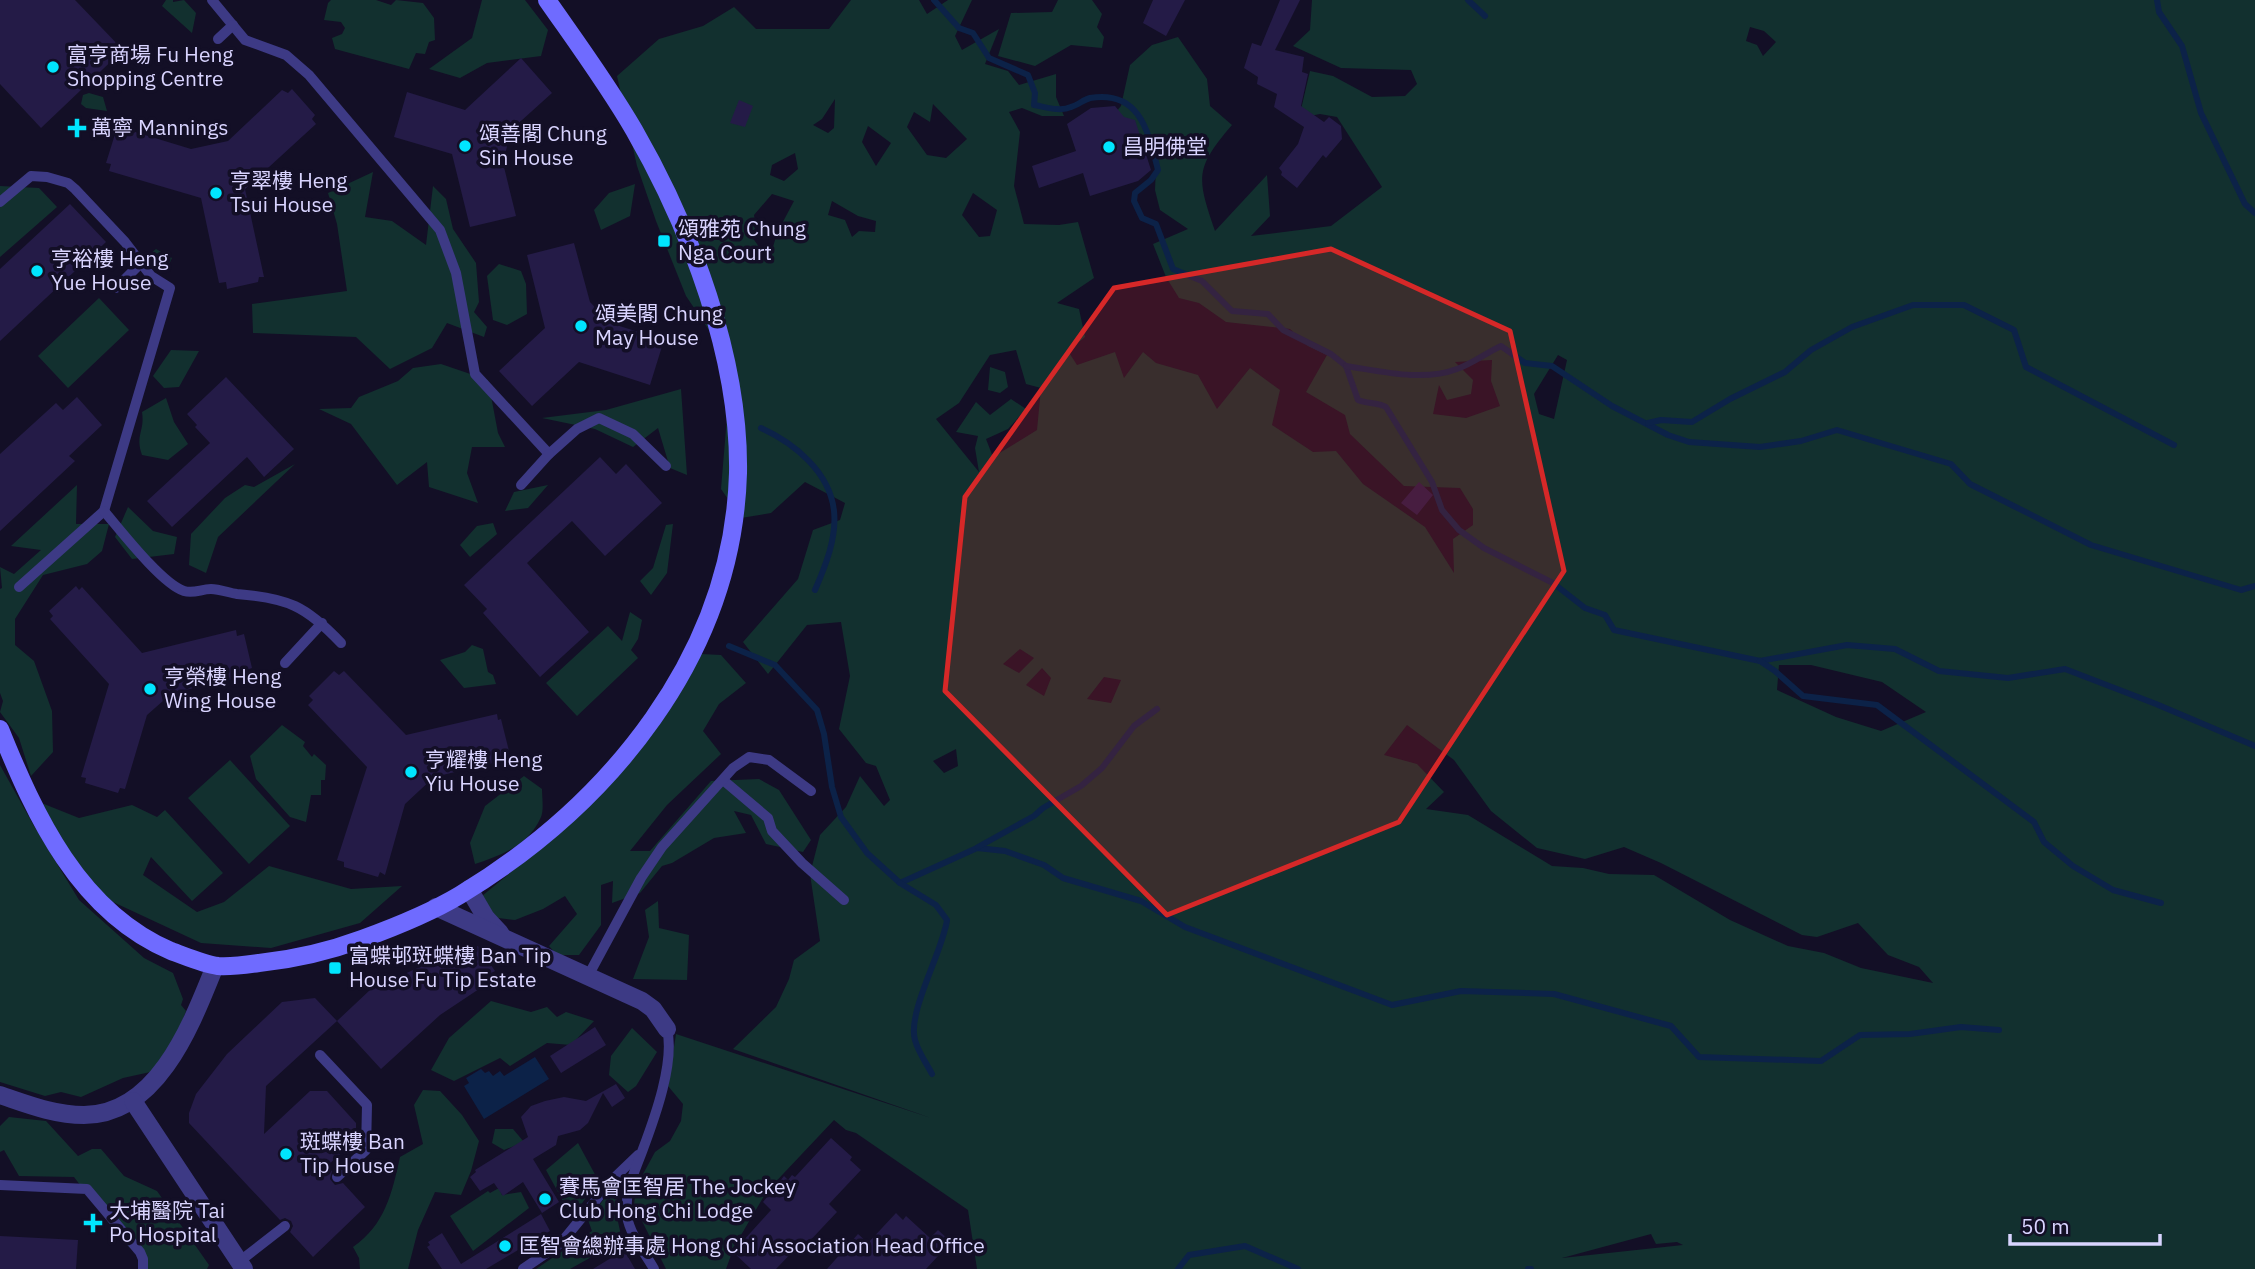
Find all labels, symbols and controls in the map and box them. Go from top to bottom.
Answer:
place label: 富亨商場 Fu Heng Shopping Centre [67,40,233,92]
marker: 富亨商場 Fu Heng Shopping Centre [45,59,61,75]
place label: 萬寧 Mannings [91,113,229,141]
place label: 頌善閣 Chung Sin House [479,119,607,171]
marker: 萬寧 Mannings [69,120,85,136]
place label: 昌明佛堂 [1123,132,1207,160]
marker: 頌善閣 Chung Sin House [457,138,473,154]
marker: 昌明佛堂 [1101,139,1117,155]
place label: 亨翠樓 Heng Tsui House [230,166,347,218]
marker: 亨翠樓 Heng Tsui House [208,185,224,201]
place label: 頌雅苑 Chung Nga Court [678,214,806,266]
marker: 頌雅苑 Chung Nga Court [656,233,672,249]
place label: 亨裕樓 Heng Yue House [51,244,168,296]
marker: 亨裕樓 Heng Yue House [29,263,45,279]
place label: 頌美閣 Chung May House [595,299,723,351]
marker: 頌美閣 Chung May House [573,318,589,334]
place label: 亨榮樓 Heng Wing House [164,662,281,714]
marker: 亨榮樓 Heng Wing House [142,681,158,697]
place label: 亨耀樓 Heng Yiu House [425,745,542,797]
marker: 亨耀樓 Heng Yiu House [403,764,419,780]
place label: 富蝶邨斑蝶樓 Ban Tip House Fu Tip Estate [349,941,551,993]
marker: 富蝶邨斑蝶樓 Ban Tip House Fu Tip Estate [327,960,343,976]
place label: 斑蝶樓 Ban Tip House [300,1127,405,1179]
marker: 斑蝶樓 Ban Tip House [278,1146,294,1162]
place label: 賽馬會匡智居 The Jockey Club Hong Chi Lodge [559,1172,797,1224]
marker: 賽馬會匡智居 The Jockey Club Hong Chi Lodge [537,1191,553,1207]
place label: 大埔醫院 Tai Po Hospital [109,1196,225,1248]
scale bar [2010,1202,2160,1246]
text: 50 m [2021,1212,2070,1240]
marker: 大埔醫院 Tai Po Hospital [83,1213,103,1233]
place label: 匡智會總辦事處 Hong Chi Association Head Office [519,1231,985,1259]
marker: 匡智會總辦事處 Hong Chi Association Head Office [497,1238,513,1254]

